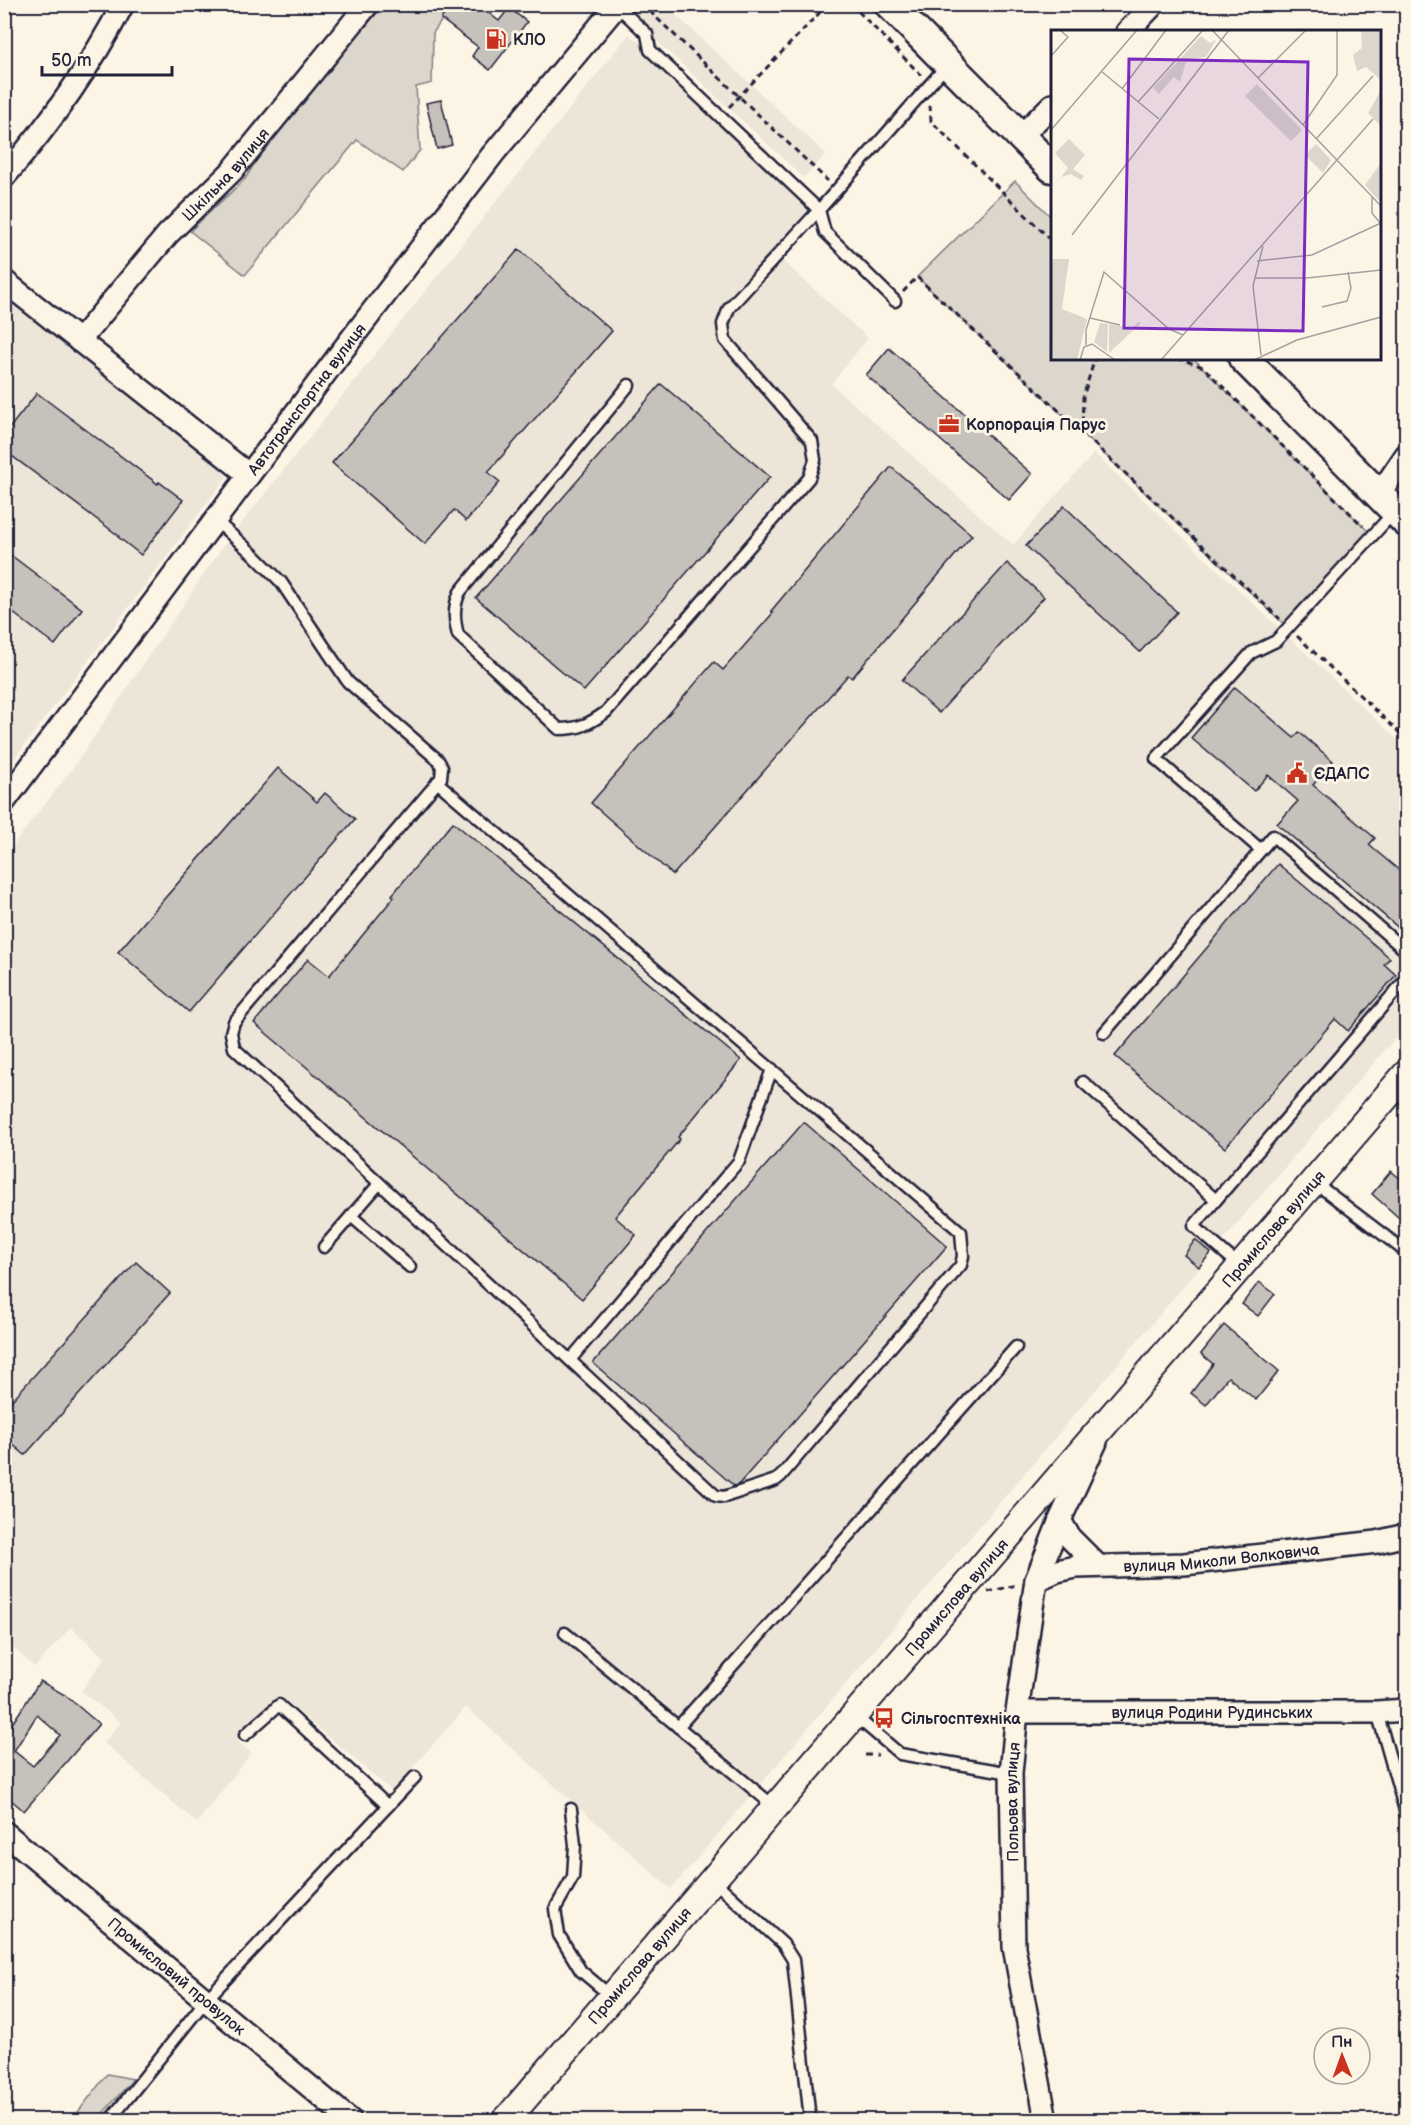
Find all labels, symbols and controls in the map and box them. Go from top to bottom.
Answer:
fuel station icon: КЛО [484,27,508,51]
inset map [1051,30,1381,360]
place label: КЛО [513,31,546,50]
scale bar [42,39,172,77]
text: 50 m [51,50,92,71]
street label: Шкільна вулиця [179,125,274,226]
street label: Автотранспортна вулиця [244,320,371,480]
office icon: Корпорація Парус [937,412,961,436]
place label: Корпорація Парус [966,416,1106,435]
public building icon: ЄДАПС [1285,761,1309,785]
place label: ЄДАПС [1314,765,1369,784]
street label: Промислова вулиця [1219,1167,1330,1292]
street label: Промислова вулиця [902,1535,1013,1660]
street label: вулиця Миколи Волковича [1123,1541,1321,1577]
street label: вулиця Родини Рудинських [1111,1704,1313,1723]
bus stop icon: Сільгосптехніка [872,1706,896,1730]
place label: Сільгосптехніка [901,1710,1021,1729]
street label: Польова вулиця [1003,1741,1025,1862]
street label: Промислова вулиця [585,1904,696,2029]
street label: Промисловий провулок [103,1914,249,2040]
north arrow [1312,2026,1372,2086]
text: Пн [1331,2033,1353,2052]

